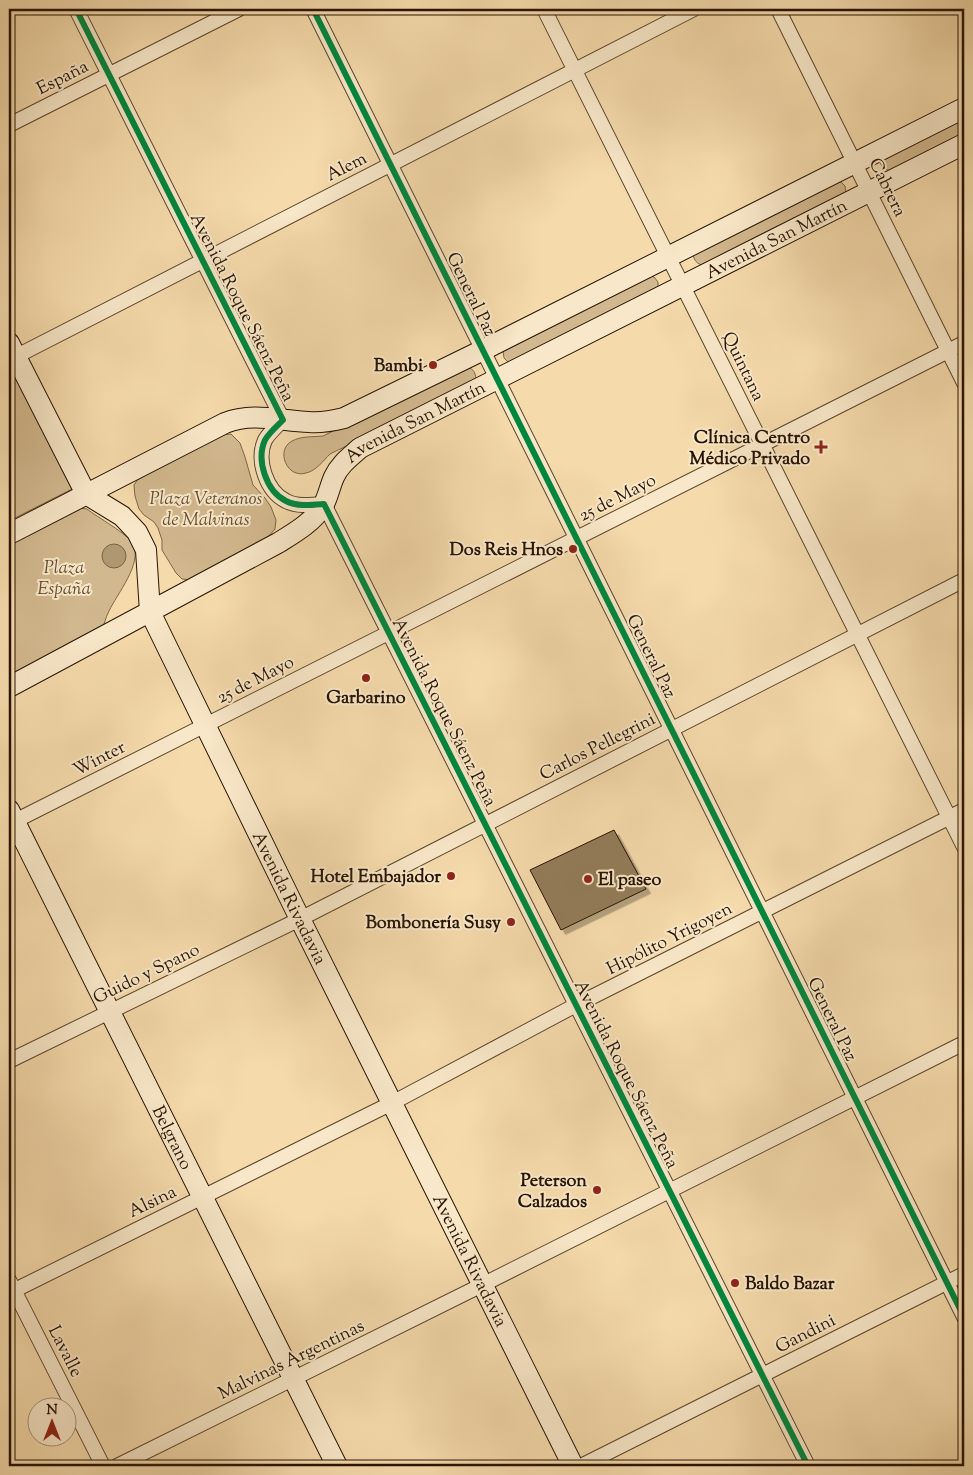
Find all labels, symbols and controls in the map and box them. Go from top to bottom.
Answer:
street label: España [32,55,93,103]
street label: Alem [322,146,372,189]
street label: Cabrera [861,154,912,222]
street label: Avenida San Martín [702,194,853,287]
street label: Avenida Roque Sáenz Peña [182,209,300,407]
street label: General Paz [439,248,502,342]
street label: Quintana [714,328,770,406]
place label: Bambi [374,354,424,380]
marker: Bambi [427,359,439,371]
street label: Avenida San Martín [340,376,491,471]
place label: Clínica Centro Médico Privado [689,426,810,473]
marker: Clínica Centro Médico Privado [814,440,828,454]
street label: 25 de Mayo [575,468,661,529]
park label: Plaza Veteranos de Malvinas [150,487,262,534]
place label: Dos Reis Hnos [450,538,563,564]
marker: Dos Reis Hnos [567,543,579,555]
park label: Plaza España [37,556,91,603]
street label: General Paz [619,610,682,704]
street label: Avenida Roque Sáenz Peña [384,614,502,812]
street label: 25 de Mayo [213,650,299,711]
marker: Garbarino [360,672,372,684]
place label: Garbarino [326,686,406,712]
street label: Carlos Pellegrini [535,707,660,788]
street label: Winter [69,735,131,784]
street label: Avenida Rivadavia [244,828,332,970]
place label: Hotel Embajador [311,865,441,891]
place label: El paseo [598,868,661,894]
marker: Hotel Embajador [445,870,457,882]
marker: El paseo [582,873,594,885]
street label: Hipólito Yrigoyen [603,897,738,983]
place label: Bombonería Susy [365,911,501,937]
marker: Bombonería Susy [505,916,517,928]
street label: Guido y Spano [89,938,205,1012]
street label: General Paz [800,973,863,1067]
street label: Avenida Roque Sáenz Peña [566,976,684,1174]
street label: Belgrano [144,1102,198,1175]
place label: Peterson Calzados [518,1169,587,1216]
street label: Alsina [124,1180,181,1226]
marker: Peterson Calzados [591,1184,603,1196]
street label: Avenida Rivadavia [424,1190,513,1332]
place label: Baldo Bazar [745,1272,835,1298]
marker: Baldo Bazar [729,1277,741,1289]
street label: Gandini [771,1309,841,1361]
street label: Malvinas Argentinas [214,1314,369,1408]
street label: Lavalle [40,1322,88,1382]
north arrow [28,1398,78,1448]
text: N [46,1401,58,1421]

